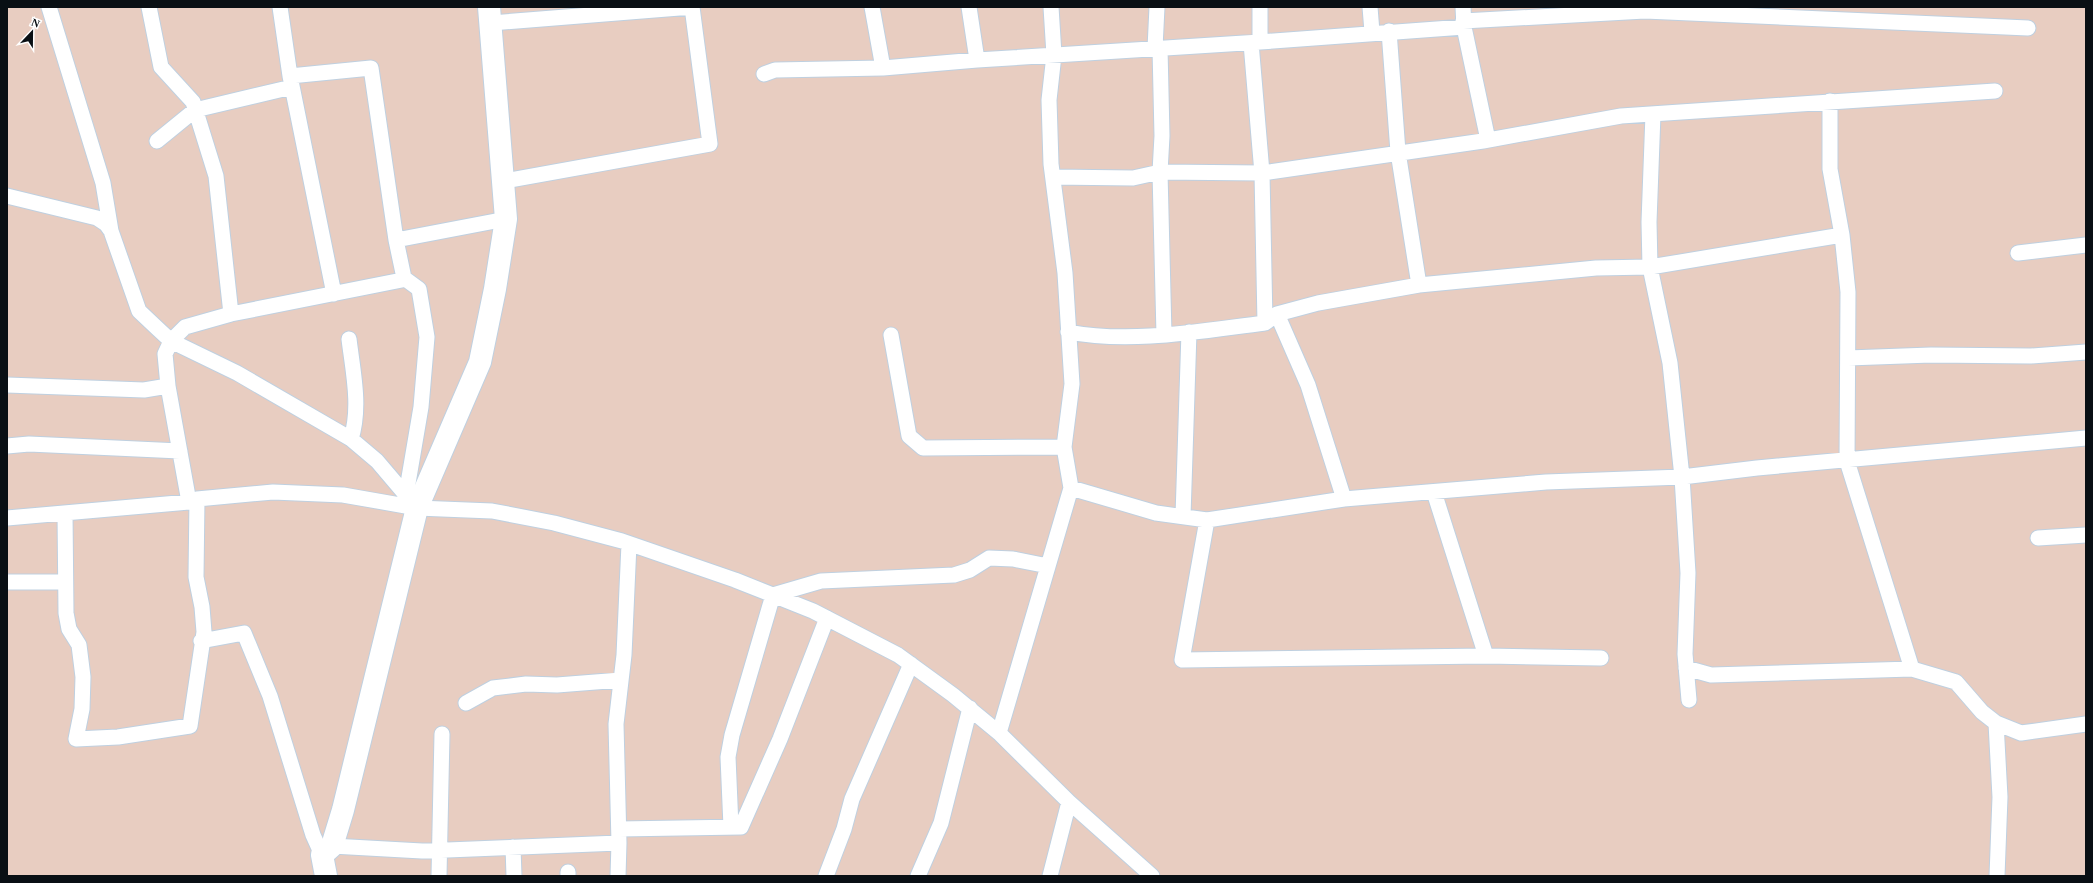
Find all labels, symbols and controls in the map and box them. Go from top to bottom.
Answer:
north arrow [12,12,52,52]
text: N [30,16,42,30]

